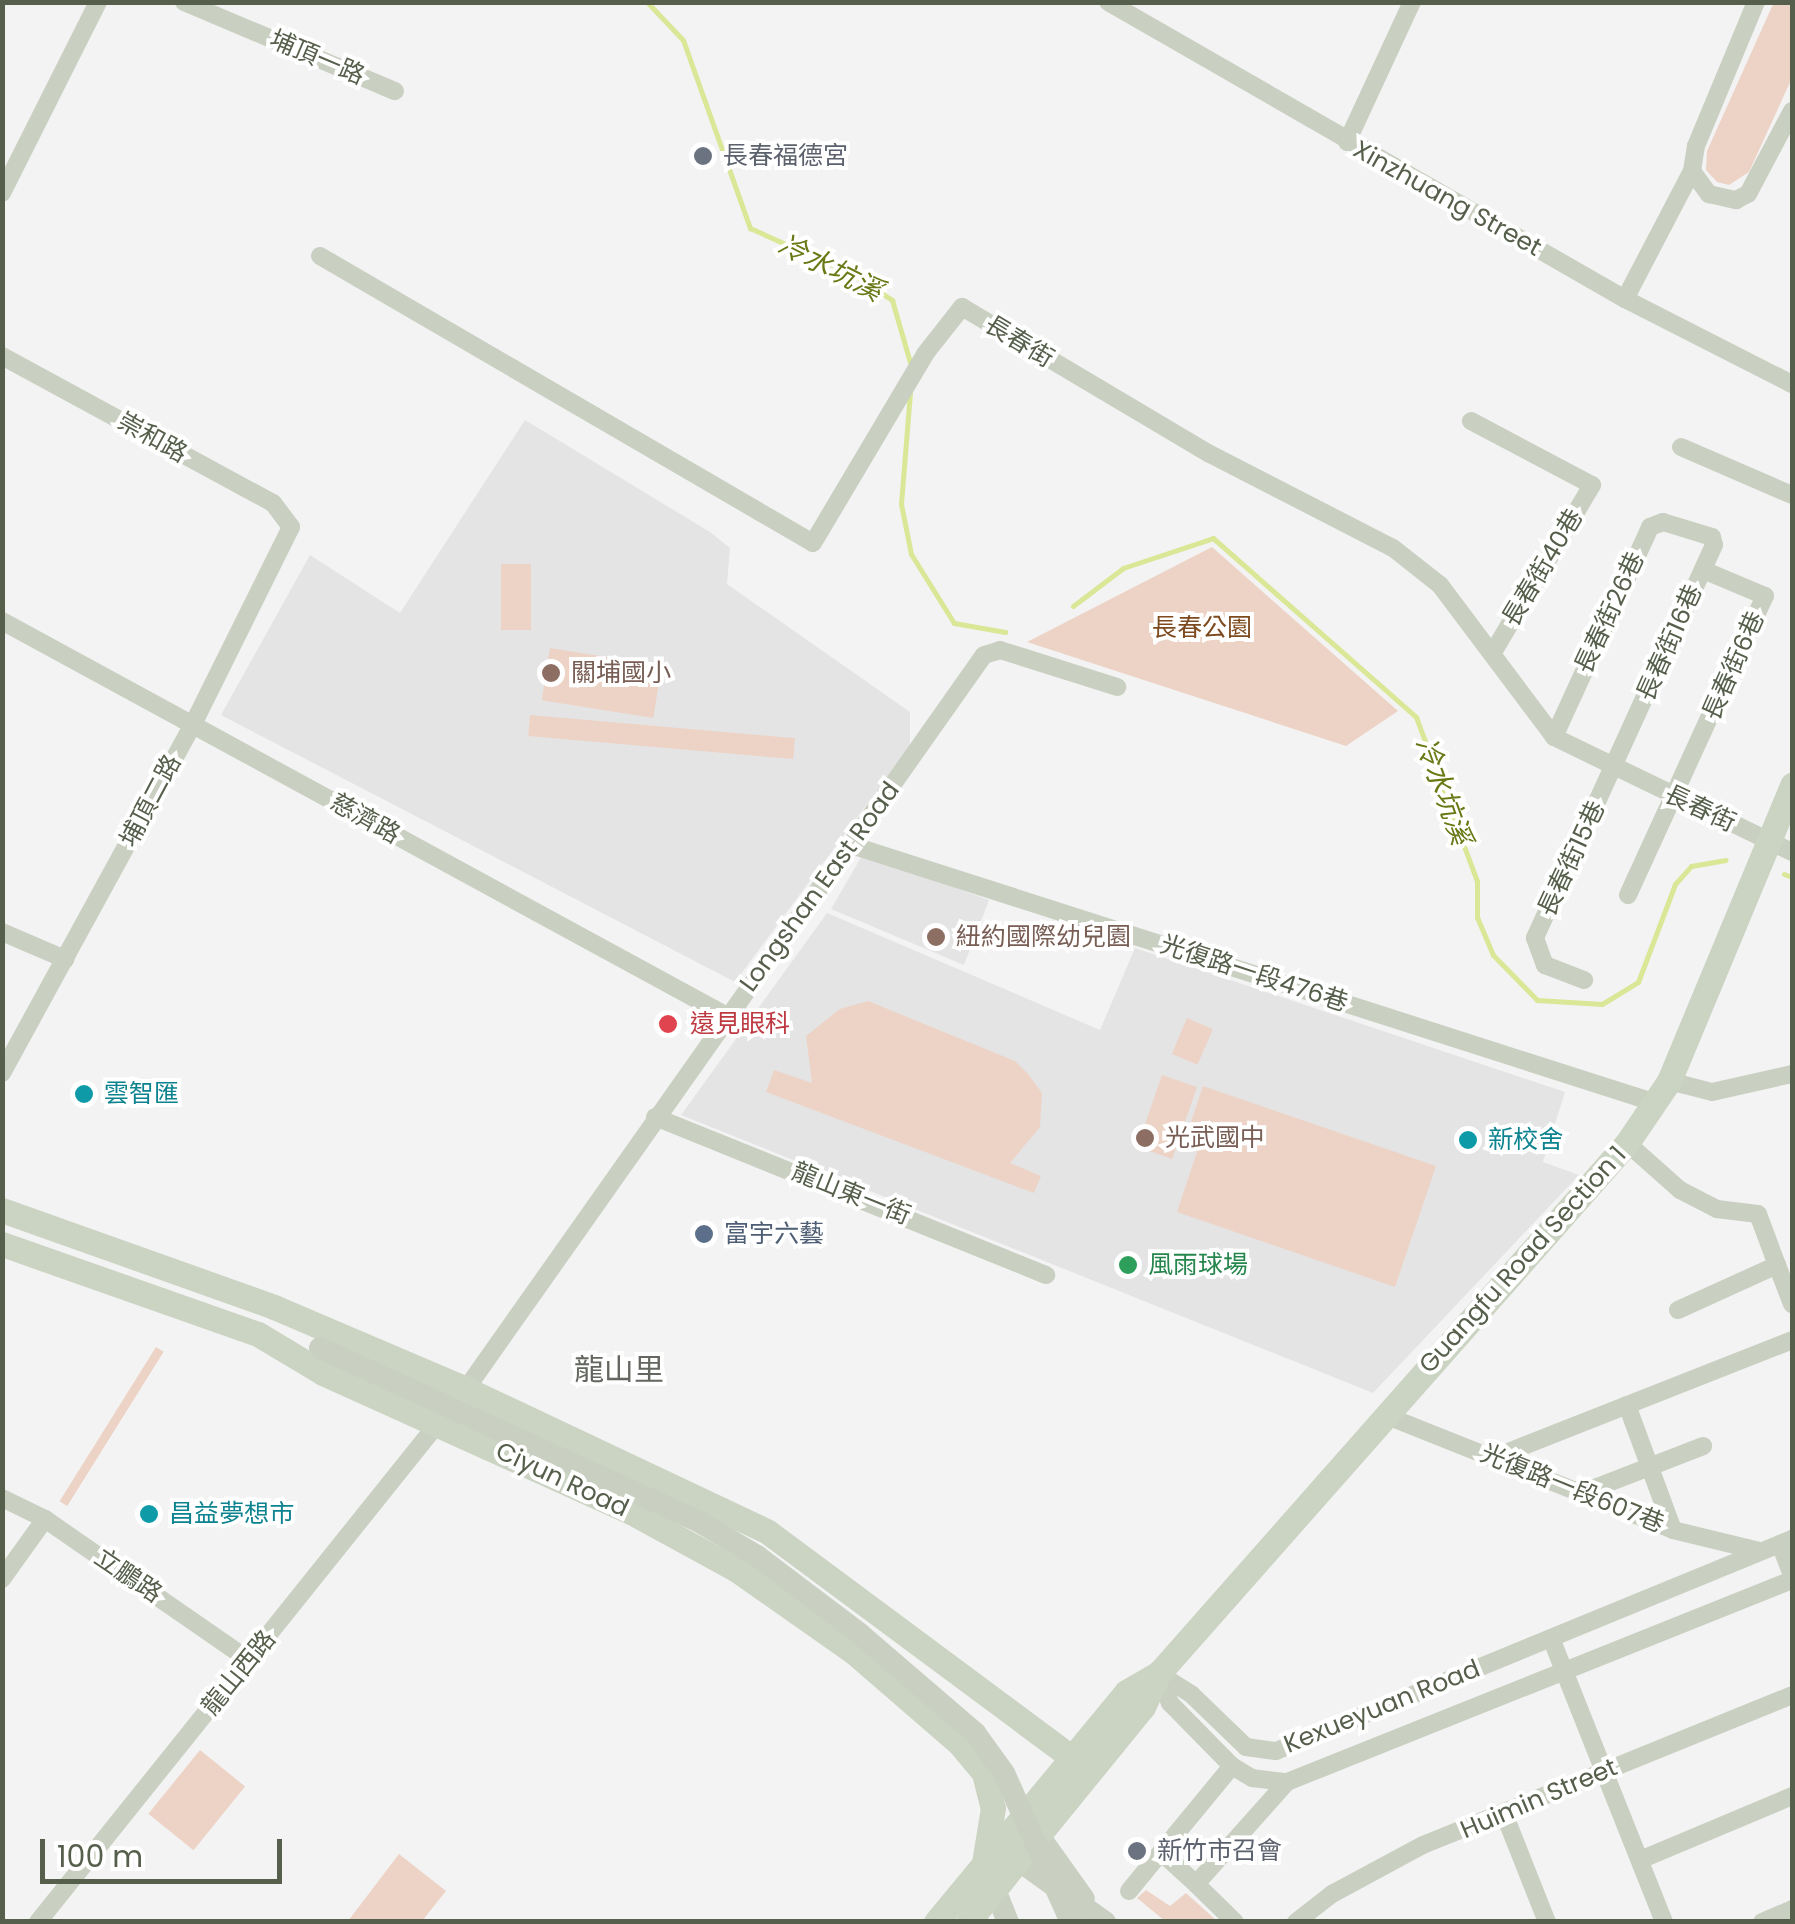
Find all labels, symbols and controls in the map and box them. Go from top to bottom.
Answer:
street label: 埔頂一路 [265,25,369,91]
street label: Xinzhuang Street [1348,135,1546,263]
place label: 長春福德宮 [723,141,848,171]
marker: 長春福德宮 [692,145,714,167]
water label: 冷水坑溪 [772,228,888,308]
street label: 長春街 [979,310,1059,374]
street label: 崇和路 [112,407,192,469]
street label: 長春街40巷 [1496,504,1590,632]
street label: 長春街26巷 [1569,548,1651,678]
street label: 長春街16巷 [1631,580,1709,706]
street label: 長春街6巷 [1697,607,1771,725]
park label: 長春公園 [1152,613,1252,643]
place label: 關埔國小 [571,658,671,688]
marker: 關埔國小 [540,662,562,684]
water label: 冷水坑溪 [1408,733,1478,849]
street label: 埔頂二路 [114,750,188,852]
street label: Longshan East Road [734,776,906,998]
street label: 長春街 [1660,780,1740,838]
street label: 慈濟路 [325,788,405,850]
street label: 長春街15巷 [1532,797,1612,921]
place label: 紐約國際幼兒園 [956,922,1131,952]
marker: 紐約國際幼兒園 [925,926,947,948]
street label: 光復路一段476巷 [1157,930,1351,1018]
place label: 遠見眼科 [690,1009,790,1039]
marker: 遠見眼科 [655,1011,681,1037]
place label: 雲智匯 [104,1079,179,1109]
marker: 雲智匯 [73,1083,95,1105]
place label: 光武國中 [1165,1123,1265,1153]
place label: 新校舍 [1488,1125,1563,1155]
marker: 光武國中 [1134,1127,1156,1149]
marker: 新校舍 [1457,1129,1479,1151]
street label: Guangfu Road Section 1 [1413,1140,1633,1380]
street label: 龍山東一街 [787,1157,915,1231]
place label: 富宇六藝 [724,1219,824,1249]
marker: 富宇六藝 [693,1223,715,1245]
place label: 風雨球場 [1148,1250,1248,1280]
marker: 風雨球場 [1117,1254,1139,1276]
district label: 龍山里 [574,1352,664,1388]
street label: Ciyun Road [491,1436,633,1524]
street label: 光復路一段607巷 [1476,1439,1668,1539]
place label: 昌益夢想市 [169,1499,294,1529]
marker: 昌益夢想市 [138,1503,160,1525]
street label: 立鵬路 [89,1543,167,1609]
street label: 龍山西路 [196,1625,282,1721]
street label: Kexueyuan Road [1280,1654,1484,1760]
street label: Huimin Street [1456,1753,1622,1845]
scale bar [45,1819,288,1881]
text: 100 m [57,1835,143,1878]
place label: 新竹市召會 [1157,1836,1282,1866]
marker: 新竹市召會 [1126,1840,1148,1862]

